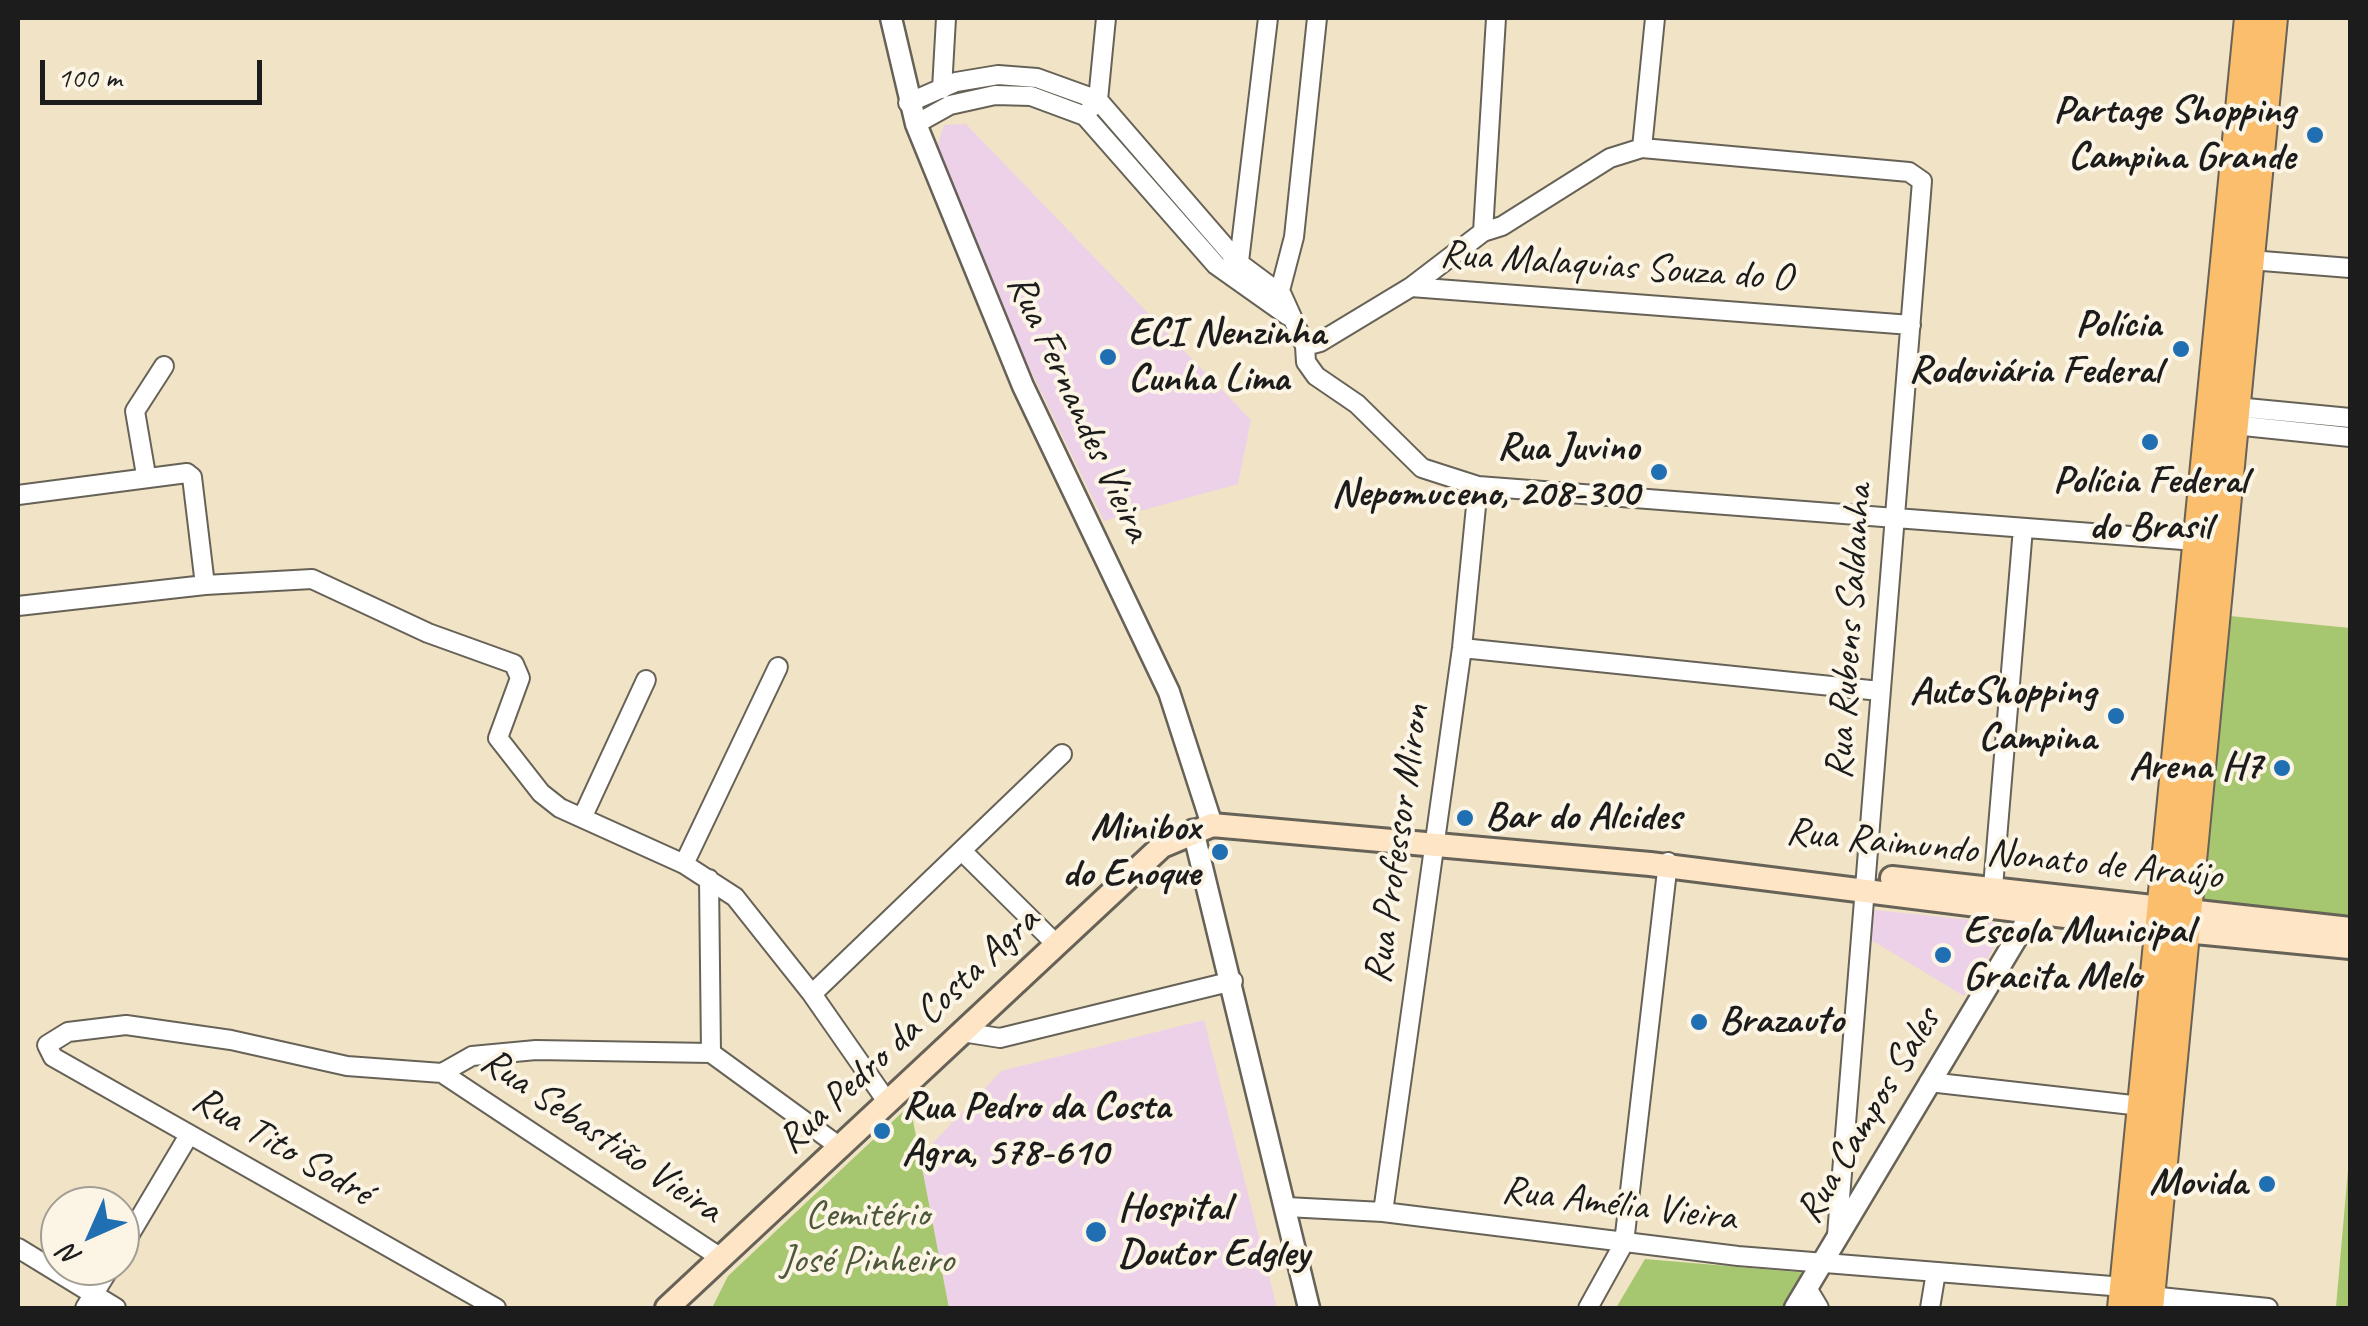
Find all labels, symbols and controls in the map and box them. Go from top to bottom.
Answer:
scale bar [45,40,268,102]
text: 100 m [57,58,122,96]
place label: Partage Shopping Campina Grande [2053,88,2295,182]
marker: Partage Shopping Campina Grande [2304,124,2326,146]
street label: Rua Malaquias Souza do O [1438,231,1794,303]
street label: Rua Fernandes Vieira [995,267,1161,549]
place label: Polícia Rodoviária Federal [1908,302,2161,396]
place label: ECI Nenzinha Cunha Lima [1128,310,1325,404]
marker: Polícia Rodoviária Federal [2170,338,2192,360]
marker: ECI Nenzinha Cunha Lima [1097,346,1119,368]
place label: Rua Juvino Nepomuceno, 208-300 [1331,425,1639,519]
marker: Polícia Federal do Brasil [2139,431,2161,453]
place label: Polícia Federal do Brasil [2053,458,2247,552]
marker: Rua Juvino Nepomuceno, 208-300 [1648,461,1670,483]
street label: Rua Rubens Saldanha [1816,483,1884,781]
place label: AutoShopping Campina [1910,669,2096,763]
street label: Rua Professor Miron [1355,701,1441,987]
marker: AutoShopping Campina [2105,705,2127,727]
place label: Arena H7 [2129,744,2262,792]
marker: Arena H7 [2271,757,2293,779]
place label: Bar do Alcides [1485,794,1681,842]
place label: Minibox do Enoque [1062,805,1200,899]
marker: Bar do Alcides [1454,807,1476,829]
street label: Rua Raimundo Nonato de Araújo [1784,808,2224,902]
marker: Minibox do Enoque [1209,841,1231,863]
street label: Rua Pedro da Costa Agra [768,897,1050,1165]
place label: Escola Municipal Gracita Melo [1963,908,2193,1002]
marker: Escola Municipal Gracita Melo [1932,944,1954,966]
place label: Brazauto [1719,998,1843,1046]
street label: Rua Campos Sales [1786,1000,1952,1232]
marker: Brazauto [1688,1011,1710,1033]
street label: Rua Sebastião Vieira [471,1038,731,1234]
street label: Rua Tito Sodré [183,1076,381,1218]
place label: Rua Pedro da Costa Agra, 578-610 [902,1084,1170,1178]
marker: Rua Pedro da Costa Agra, 578-610 [871,1120,893,1142]
place label: Movida [2149,1160,2247,1208]
street label: Rua Amélia Vieira [1499,1167,1739,1243]
marker: Movida [2256,1173,2278,1195]
place label: Hospital Doutor Edgley [1118,1185,1309,1279]
north arrow [40,1186,140,1286]
park label: Cemitério José Pinheiro [780,1192,954,1286]
marker: Hospital Doutor Edgley [1083,1219,1109,1245]
text: N [51,1238,88,1275]

